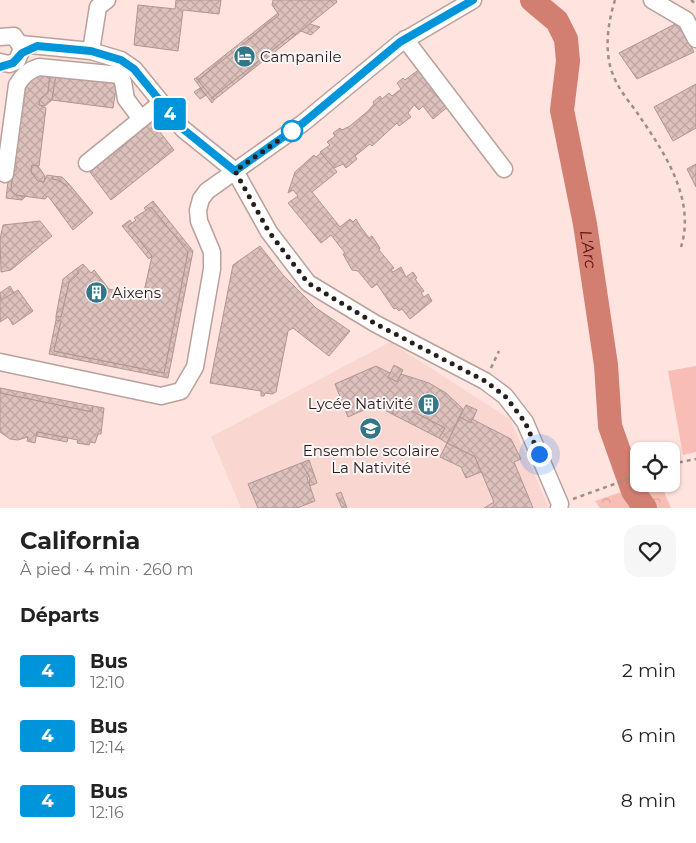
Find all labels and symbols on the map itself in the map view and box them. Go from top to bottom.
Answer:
hotel icon: Campanile [232,45,256,69]
place label: Campanile [260,47,342,66]
line badge: 4 [154,98,186,130]
unlabelled marker [281,120,303,142]
water label: L'Arc [576,229,601,270]
building icon: Aixens [84,281,108,305]
place label: Aixens [112,283,161,302]
building icon: Lycée Nativité [417,392,441,416]
place label: Lycée Nativité [308,394,413,413]
school or university icon: Ensemble scolaire La Nativité [359,416,383,440]
place label: Ensemble scolaire La Nativité [303,441,439,477]
your location [527,442,552,467]

